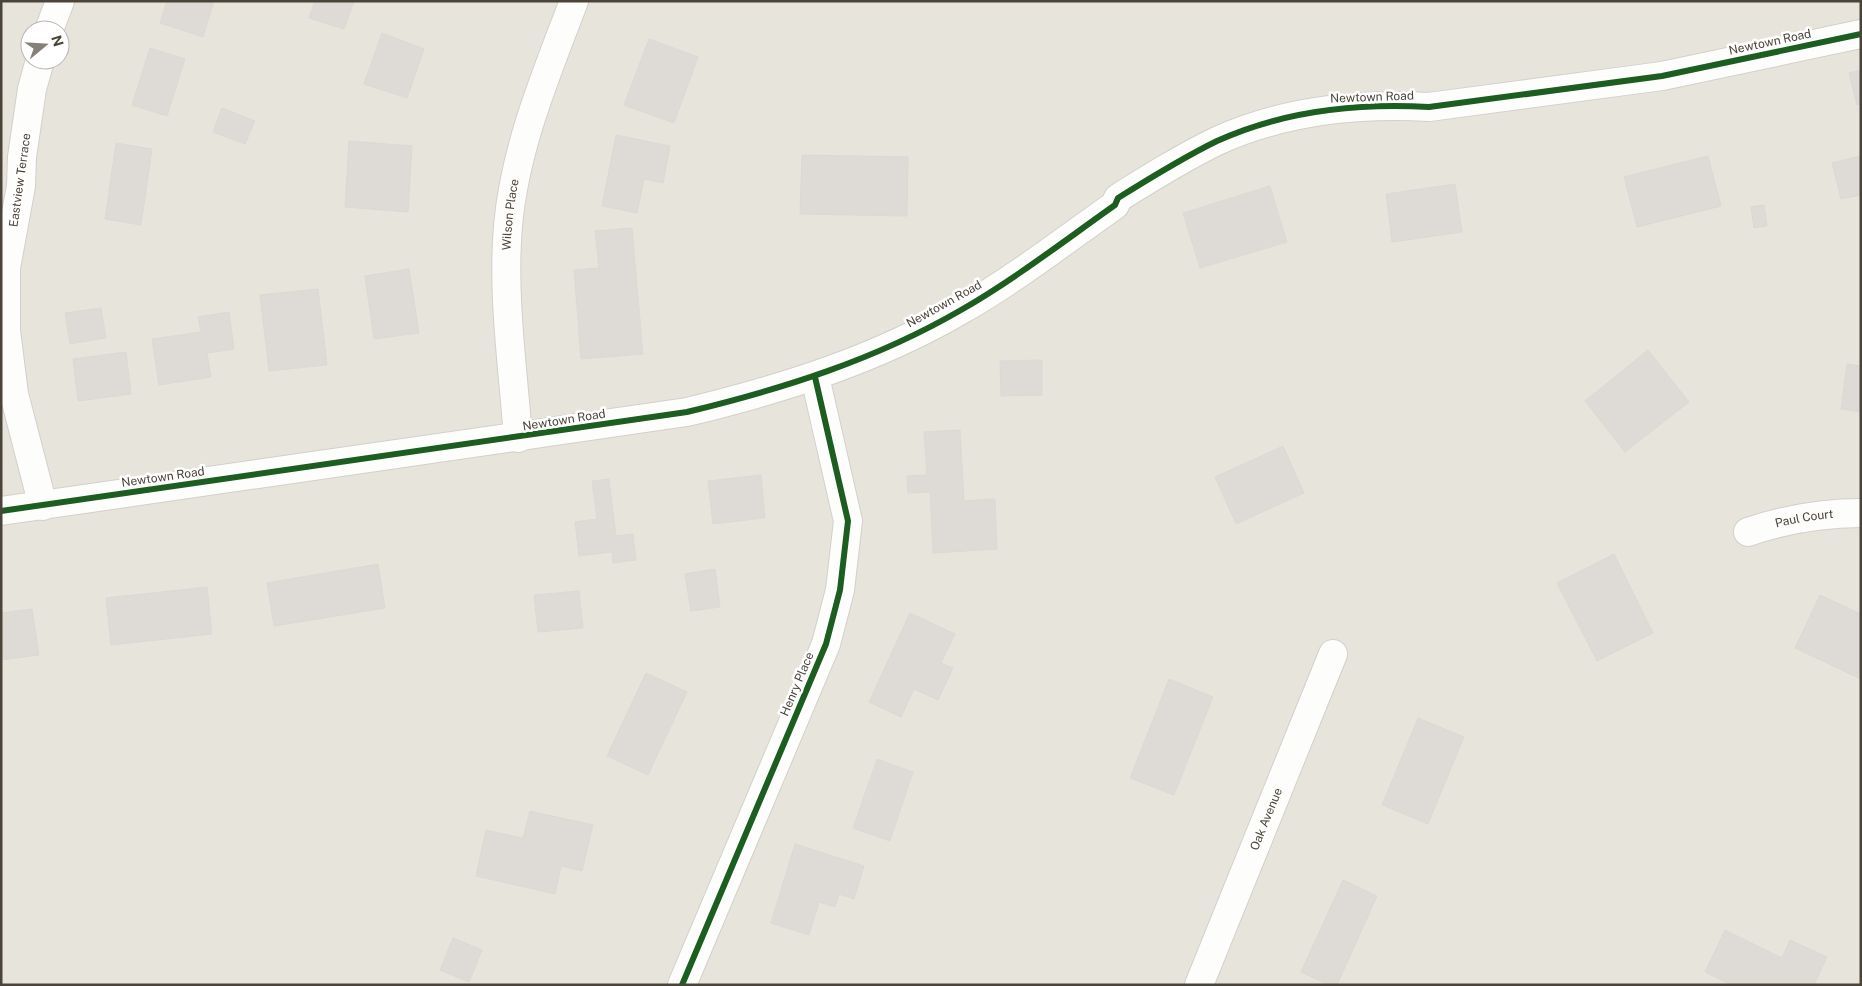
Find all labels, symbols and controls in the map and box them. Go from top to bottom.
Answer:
north arrow [20,20,70,70]
street label: Newtown Road [1728,26,1812,58]
text: N [48,33,67,49]
street label: Newtown Road [1330,89,1414,105]
street label: Eastview Terrace [6,132,34,228]
street label: Wilson Place [500,178,522,251]
street label: Newtown Road [904,278,984,330]
street label: Newtown Road [521,407,607,433]
street label: Newtown Road [120,464,206,490]
street label: Paul Court [1774,507,1834,531]
street label: Henry Place [777,650,817,718]
street label: Oak Avenue [1247,786,1285,852]

